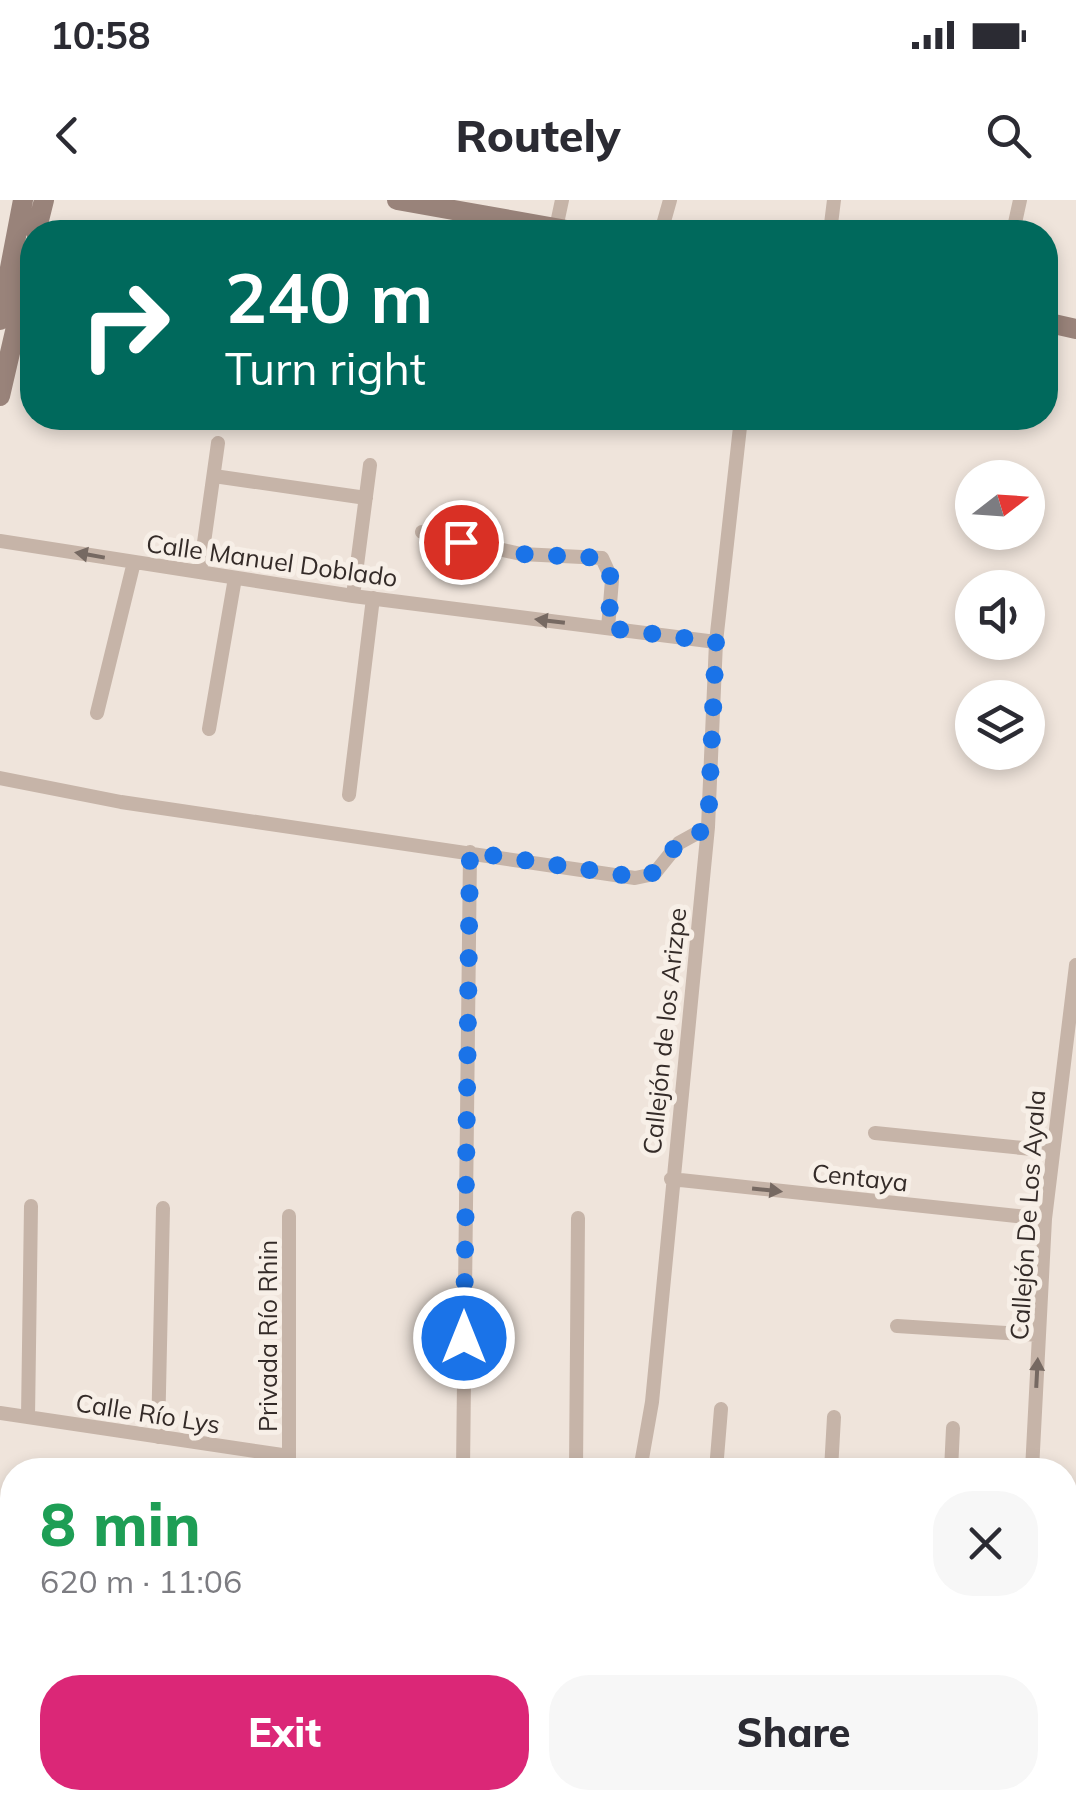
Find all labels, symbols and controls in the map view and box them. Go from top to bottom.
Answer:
text: 10:58 [50,11,151,59]
text: Routely [455,107,621,163]
icon: back [40,108,95,163]
icon: search [981,108,1036,163]
text: 240 m [225,253,433,341]
icon: right [60,260,190,390]
text: Turn right [225,340,426,396]
north arrow [955,460,1045,550]
map controls [955,460,1045,770]
pin [419,500,504,585]
icon: arrive [434,515,489,570]
street label: Calle Manuel Doblado [144,527,400,593]
one-way arrow [74,547,105,562]
button: sound [955,570,1045,660]
one-way arrow [534,612,566,628]
button: layers [955,680,1045,770]
street label: Callejón de los Arizpe [636,906,692,1156]
street label: Callejón De Los Ayala [1003,1089,1051,1341]
street label: Centaya [811,1157,909,1197]
one-way arrow [752,1182,784,1198]
street label: Privada Río Rhin [252,1240,283,1432]
position arrow [412,1286,516,1390]
one-way arrow [1030,1356,1046,1388]
street label: Calle Río Lys [74,1386,222,1440]
text: 8 min [40,1486,201,1561]
button: close [933,1491,1038,1596]
text: 620 m · 11:06 [40,1561,242,1601]
button: Exit [40,1675,529,1790]
button: Share [549,1675,1038,1790]

